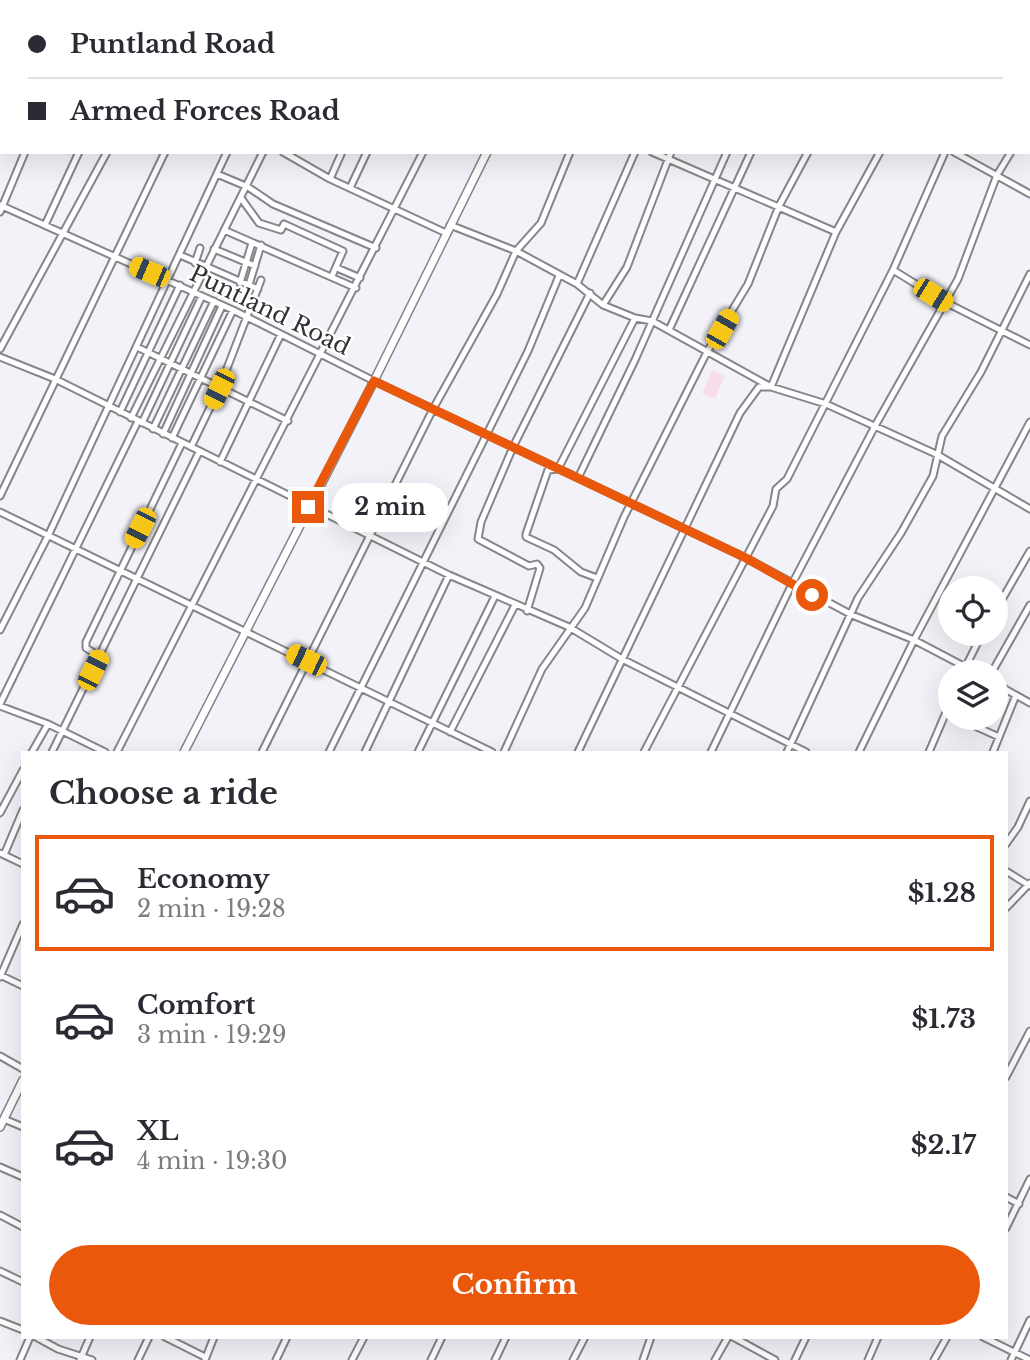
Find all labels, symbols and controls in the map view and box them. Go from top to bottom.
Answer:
text: Puntland Road [70,28,275,60]
text: Armed Forces Road [70,95,340,127]
car [126,254,173,290]
street label: Puntland Road [185,259,355,361]
car [910,275,957,315]
car [703,306,742,352]
car [201,366,238,412]
callout: 2 min [332,482,448,532]
route end [292,491,324,523]
text: 2 min [354,493,426,521]
car [122,505,159,551]
map controls [938,576,1008,730]
button: locate [938,576,1008,646]
route start [796,579,828,611]
car [283,641,330,679]
car [75,647,112,693]
button: layers [938,660,1008,730]
text: Choose a ride [49,773,278,813]
icon: car [53,862,116,925]
text: Economy [137,863,270,895]
text: $1.28 [908,877,976,909]
text: 2 min · 19:28 [137,895,286,923]
icon: car [53,988,116,1051]
text: Comfort [137,989,255,1021]
text: $1.73 [912,1003,976,1035]
text: 3 min · 19:29 [137,1021,286,1049]
icon: car [53,1114,116,1177]
text: XL [137,1115,179,1147]
text: $2.17 [911,1129,976,1161]
text: 4 min · 19:30 [137,1147,287,1175]
button: Confirm [49,1245,980,1325]

